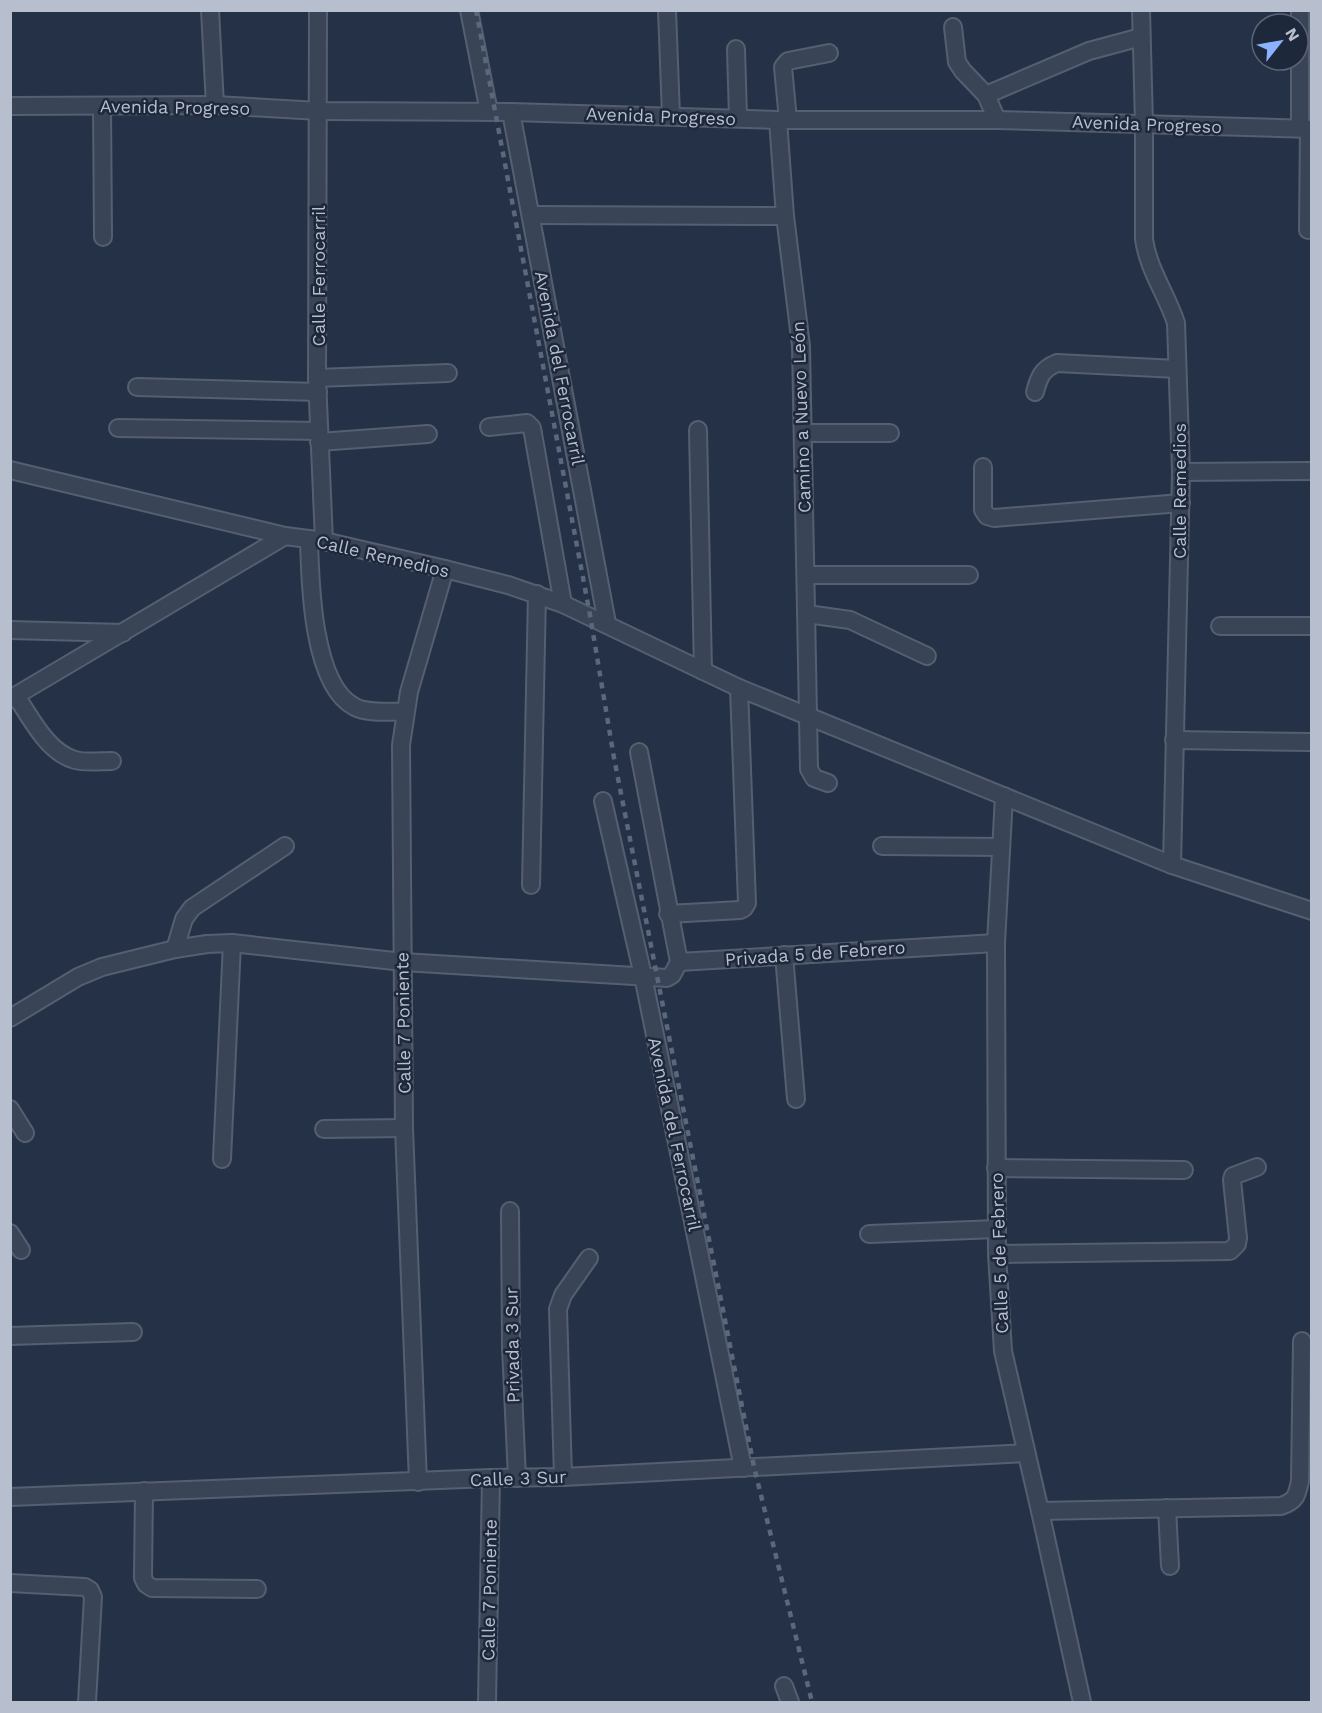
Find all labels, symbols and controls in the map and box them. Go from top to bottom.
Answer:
north arrow [1250,12,1310,72]
text: N [1281,25,1304,45]
street label: Avenida Progreso [100,95,250,119]
street label: Avenida Progreso [586,103,736,129]
street label: Avenida Progreso [1072,111,1222,137]
street label: Calle Ferrocarril [308,205,329,346]
street label: Avenida del Ferrocarril [531,269,589,468]
street label: Camino a Nuevo León [787,321,815,513]
street label: Calle Remedios [1169,423,1190,559]
street label: Calle Remedios [314,530,452,582]
street label: Privada 5 de Febrero [724,936,906,970]
street label: Calle 7 Poniente [391,952,415,1094]
street label: Avenida del Ferrocarril [644,1035,706,1233]
street label: Calle 5 de Febrero [986,1172,1012,1334]
street label: Privada 3 Sur [500,1287,524,1403]
street label: Calle 3 Sur [469,1466,567,1490]
street label: Calle 7 Poniente [477,1519,501,1661]

